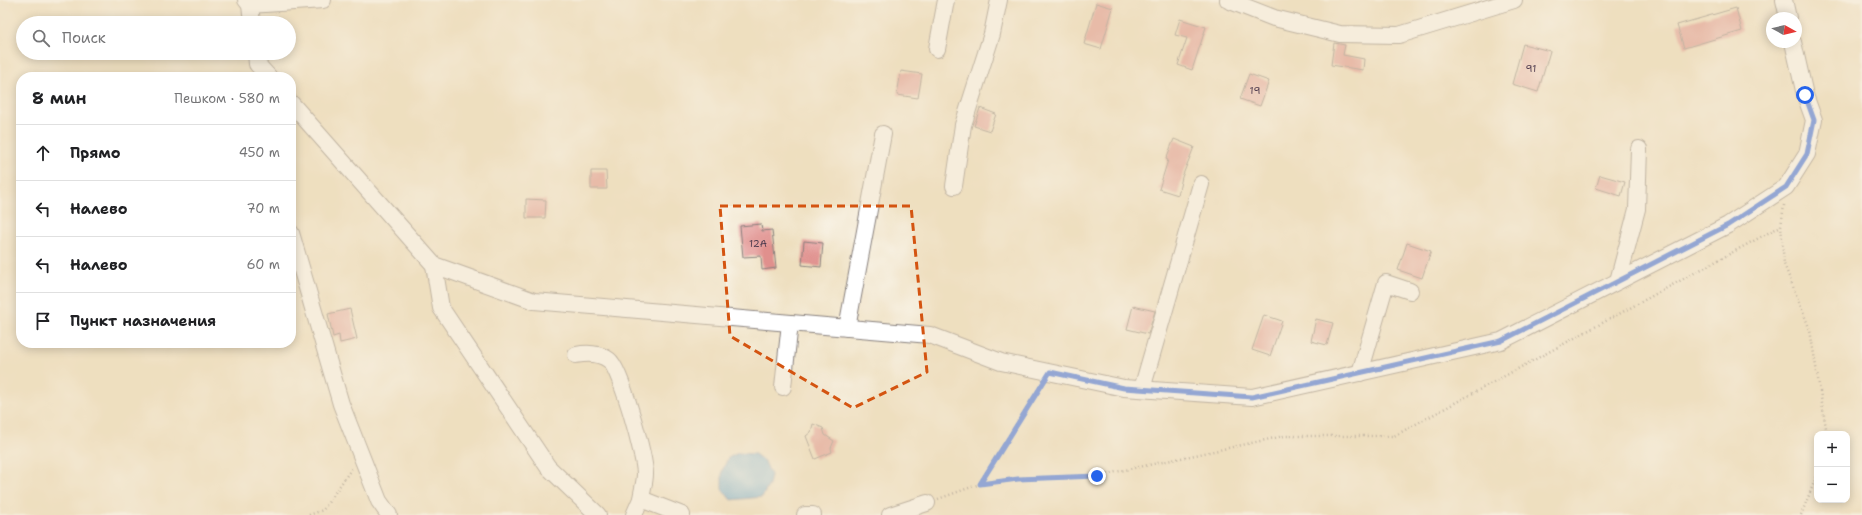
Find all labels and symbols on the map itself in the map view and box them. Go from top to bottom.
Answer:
north arrow [1766,12,1802,48]
house number: 91 [1526,62,1536,75]
house number: 19 [1250,84,1260,97]
route start [1796,86,1814,104]
house number: 12А [749,237,767,250]
route end [1088,467,1106,485]

